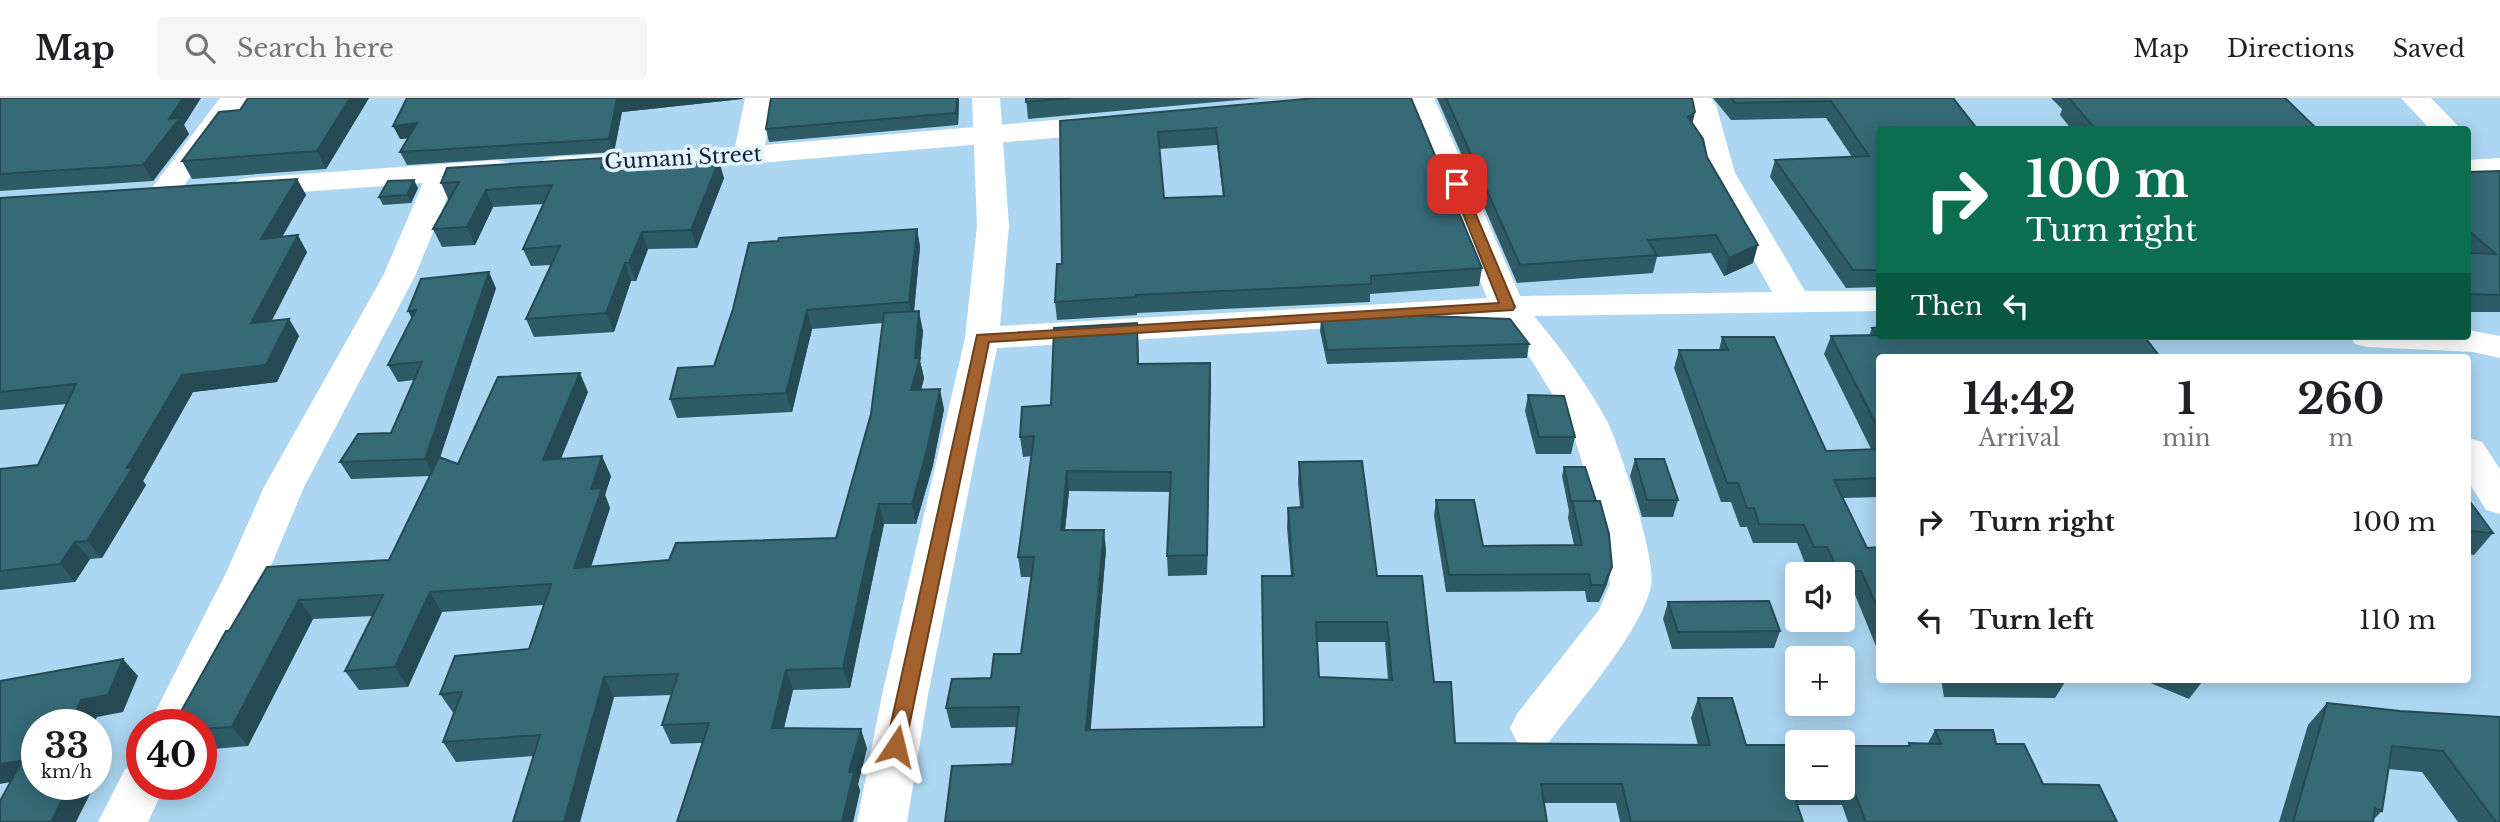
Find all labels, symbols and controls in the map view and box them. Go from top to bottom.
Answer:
search box [157,17,647,80]
text: Map [35,28,115,69]
icon: search [181,29,219,67]
text: Search here [237,32,394,64]
text: Map [2133,34,2189,63]
text: Directions [2227,34,2355,63]
text: Saved [2393,34,2465,63]
street label: Gumani Street [604,141,762,175]
text: 100 m [2026,149,2189,210]
pin [1427,154,1487,214]
icon: right [1911,154,2002,245]
icon: arrive [1438,165,1476,203]
text: Turn right [2026,210,2197,250]
icon: left [1997,287,2035,325]
text: Then [1911,290,1983,322]
text: 14:42 [1962,373,2076,425]
text: 1 [2177,373,2196,425]
text: 260 [2297,373,2385,425]
text: Arrival [1978,424,2060,452]
text: min [2162,424,2211,452]
text: m [2328,424,2353,452]
icon: right [1911,503,1949,541]
text: Turn right [1970,506,2115,538]
text: 100 m [2352,506,2436,538]
map controls [1785,562,1855,800]
button: sound [1785,562,1855,632]
icon: left [1911,601,1949,639]
text: Turn left [1970,604,2094,636]
text: 110 m [2359,604,2436,636]
button: + [1785,646,1855,716]
speed limit sign: 40 [126,709,217,800]
position arrow [859,709,933,783]
text: 33 [44,724,89,767]
button: − [1785,730,1855,800]
text: km/h [41,761,92,783]

